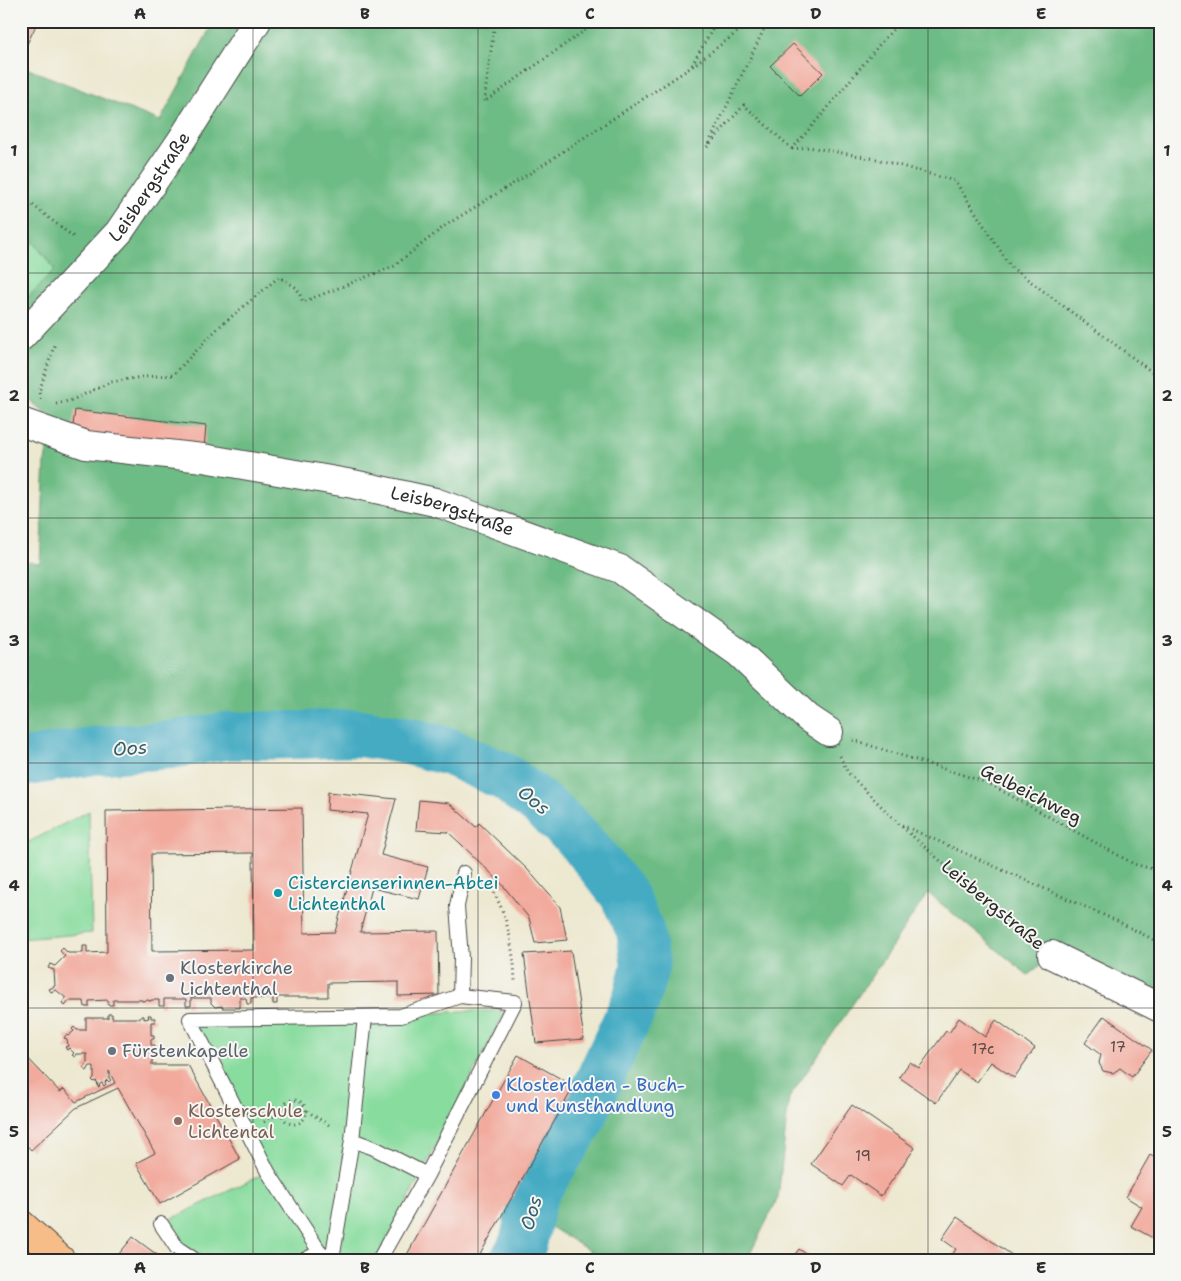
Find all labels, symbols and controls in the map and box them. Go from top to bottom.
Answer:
text: A [134,3,146,24]
text: B [360,3,370,24]
text: C [585,3,595,24]
text: D [810,3,822,24]
text: E [1036,3,1046,24]
street label: Leisbergstraße [103,127,196,247]
text: 1 [10,140,18,161]
text: 1 [1163,140,1171,161]
text: 2 [8,385,20,406]
text: 2 [1161,385,1173,406]
street label: Leisbergstraße [388,481,518,542]
text: 3 [8,630,20,651]
text: 3 [1161,630,1173,651]
water label: Oos [112,734,148,762]
street label: Gelbeichweg [976,758,1086,830]
water label: Oos [513,779,555,821]
street label: Leisbergstraße [936,855,1050,955]
place label: Cistercienserinnen-Abtei Lichtenthal [288,871,499,916]
text: 4 [8,875,20,896]
text: 4 [1161,875,1173,896]
marker: Cistercienserinnen-Abtei Lichtenthal [272,887,284,899]
place label: Klosterkirche Lichtenthal [180,956,293,1001]
marker: Klosterkirche Lichtenthal [164,972,176,984]
house number: 17 [1110,1037,1126,1057]
place label: Fürstenkapelle [122,1039,249,1063]
house number: 17c [971,1039,995,1059]
marker: Fürstenkapelle [106,1045,118,1057]
place label: Klosterladen - Buch- und Kunsthandlung [506,1073,685,1118]
marker: Klosterladen - Buch- und Kunsthandlung [490,1089,502,1101]
place label: Klosterschule Lichtental [188,1099,303,1144]
marker: Klosterschule Lichtental [172,1115,184,1127]
text: 5 [9,1121,19,1142]
text: 5 [1162,1121,1172,1142]
house number: 19 [855,1146,871,1166]
water label: Oos [514,1193,548,1233]
text: A [134,1257,146,1278]
text: B [360,1257,370,1278]
text: C [585,1257,595,1278]
text: D [810,1257,822,1278]
text: E [1036,1257,1046,1278]

